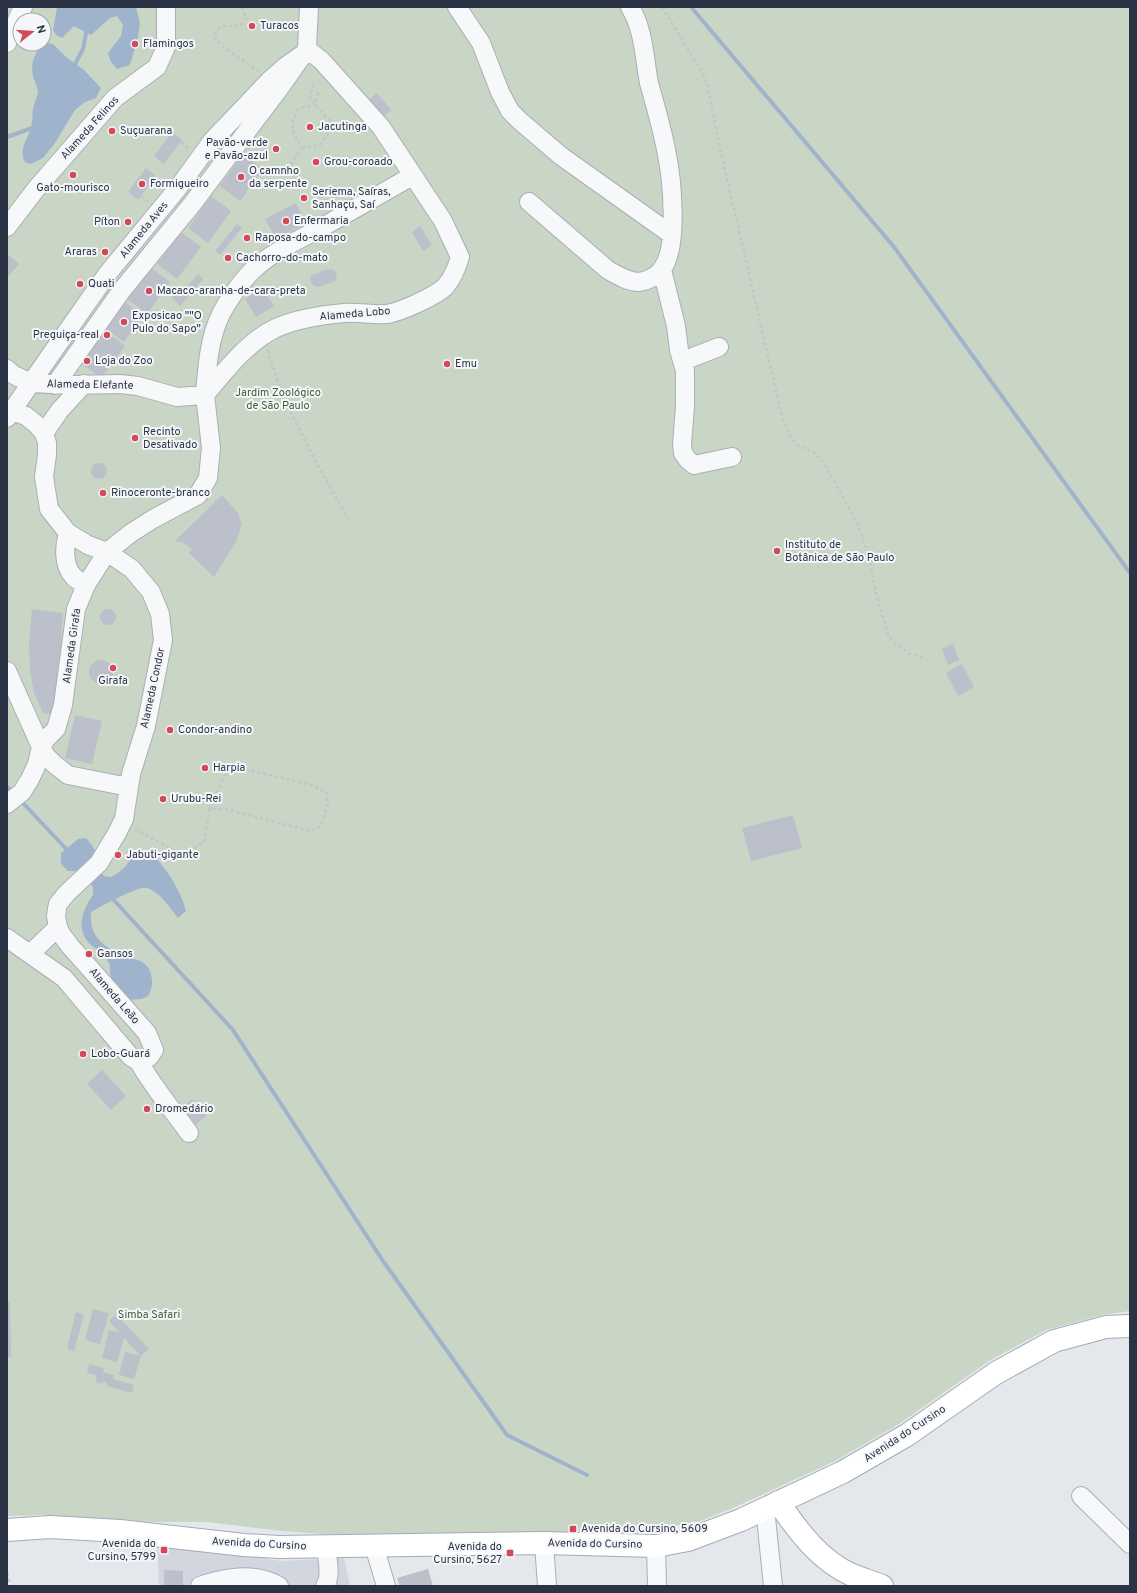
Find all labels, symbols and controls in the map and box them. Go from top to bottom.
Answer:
north arrow [12,12,52,52]
place label: Turacos [260,19,299,33]
marker: Turacos [247,21,257,31]
text: N [33,24,48,35]
place label: Flamingos [143,37,194,51]
marker: Flamingos [130,39,140,49]
street label: Alameda Felinos [58,93,122,163]
place label: Jacutinga [318,120,367,134]
marker: Jacutinga [305,122,315,132]
place label: Suçuarana [120,124,173,138]
marker: Suçuarana [107,126,117,136]
place label: Pavão-verde e Pavão-azul [205,136,268,163]
marker: Pavão-verde e Pavão-azul [271,144,281,154]
place label: Grou-coroado [324,155,393,169]
marker: Grou-coroado [311,157,321,167]
place label: O camnho da serpente [249,164,307,191]
marker: Gato-mourisco [68,170,78,180]
marker: O camnho da serpente [236,172,246,182]
place label: Formigueiro [150,177,209,191]
marker: Formigueiro [137,179,147,189]
place label: Gato-mourisco [36,181,110,195]
place label: Seriema, Saíras, Sanhaçu, Saí [312,185,391,212]
marker: Seriema, Saíras, Sanhaçu, Saí [299,193,309,203]
street label: Alameda Aves [117,199,171,261]
place label: Enfermaria [294,214,349,228]
place label: Píton [94,215,120,229]
marker: Enfermaria [281,216,291,226]
marker: Píton [123,217,133,227]
place label: Raposa-do-campo [255,231,346,245]
marker: Raposa-do-campo [242,233,252,243]
place label: Araras [65,245,97,259]
marker: Araras [100,247,110,257]
place label: Cachorro-do-mato [236,251,328,265]
marker: Cachorro-do-mato [223,253,233,263]
place label: Quati [88,277,115,291]
marker: Quati [75,279,85,289]
place label: Macaco-aranha-de-cara-preta [157,284,306,298]
marker: Macaco-aranha-de-cara-preta [144,286,154,296]
street label: Alameda Lobo [319,304,391,324]
place label: Exposicao ""O Pulo do Sapo" [132,309,202,336]
marker: Exposicao ""O Pulo do Sapo" [119,317,129,327]
place label: Preguiça-real [33,328,99,342]
marker: Preguiça-real [102,330,112,340]
place label: Loja do Zoo [95,354,153,368]
marker: Loja do Zoo [82,356,92,366]
place label: Emu [455,357,477,371]
marker: Emu [442,359,452,369]
street label: Alameda Elefante [46,377,134,393]
park label: Jardim Zoológico de São Paulo [235,386,321,413]
place label: Recinto Desativado [143,425,197,452]
marker: Recinto Desativado [130,433,140,443]
place label: Rinoceronte-branco [111,486,210,500]
marker: Rinoceronte-branco [98,488,108,498]
place label: Instituto de Botânica de São Paulo [785,538,894,565]
marker: Instituto de Botânica de São Paulo [772,546,782,556]
street label: Alameda Girafa [60,607,84,685]
street label: Alameda Condor [138,645,169,730]
marker: Girafa [108,663,118,673]
place label: Girafa [98,674,128,688]
place label: Condor-andino [178,723,252,737]
marker: Condor-andino [165,725,175,735]
place label: Harpia [213,761,246,775]
marker: Harpia [200,763,210,773]
place label: Urubu-Rei [171,792,221,806]
marker: Urubu-Rei [158,794,168,804]
place label: Jabuti-gigante [126,848,199,862]
marker: Jabuti-gigante [113,850,123,860]
place label: Gansos [97,947,133,961]
marker: Gansos [84,949,94,959]
street label: Alameda Leão [86,965,142,1027]
place label: Lobo-Guará [91,1047,150,1061]
marker: Lobo-Guará [78,1049,88,1059]
place label: Dromedário [155,1102,213,1116]
marker: Dromedário [142,1104,152,1114]
park label: Simba Safari [118,1308,180,1322]
street label: Avenida do Cursino [861,1402,949,1466]
place label: Avenida do Cursino, 5609 [581,1522,708,1536]
marker: Avenida do Cursino, 5609 [568,1524,578,1534]
street label: Avenida do Cursino [211,1535,307,1553]
street label: Avenida do Cursino [547,1536,643,1552]
place label: Avenida do Cursino, 5799 [88,1537,156,1564]
place label: Avenida do Cursino, 5627 [433,1540,502,1567]
marker: Avenida do Cursino, 5799 [159,1545,169,1555]
marker: Avenida do Cursino, 5627 [505,1548,515,1558]

